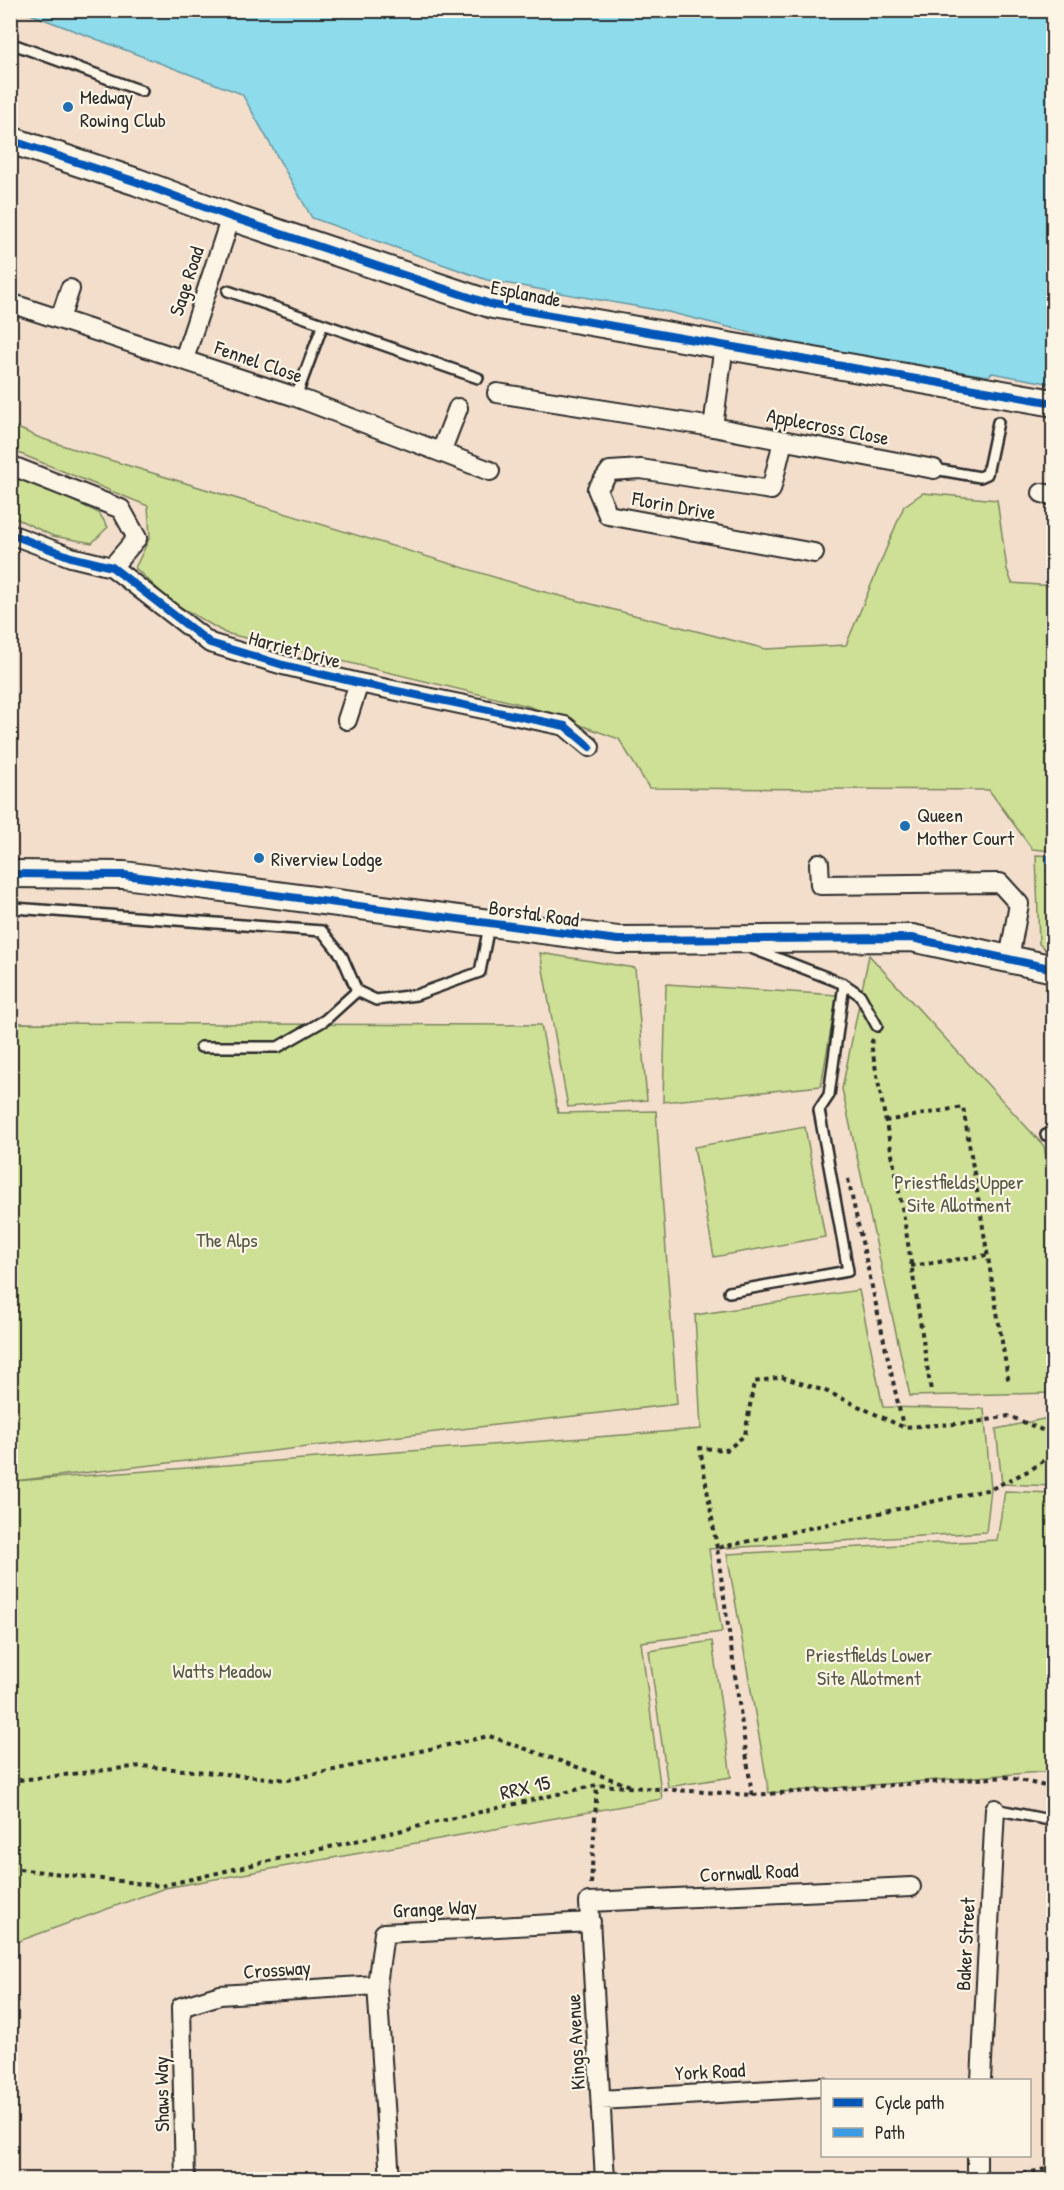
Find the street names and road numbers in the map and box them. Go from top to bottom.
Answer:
street label: Sage Road [162,243,210,319]
street label: Esplanade [489,273,563,313]
street label: Fennel Close [210,333,307,389]
street label: Applecross Close [765,401,891,451]
street label: Florin Drive [629,484,718,526]
street label: Harriet Drive [246,624,344,674]
street label: Borstal Road [487,893,581,933]
street label: RRX 15 [497,1768,553,1806]
street label: Cornwall Road [699,1856,799,1888]
street label: Grange Way [392,1892,478,1924]
street label: Baker Street [949,1896,981,1991]
street label: Crossway [242,1953,312,1985]
street label: Kings Avenue [559,1993,591,2091]
street label: Shaws Way [147,2056,175,2132]
street label: York Road [674,2056,746,2086]

